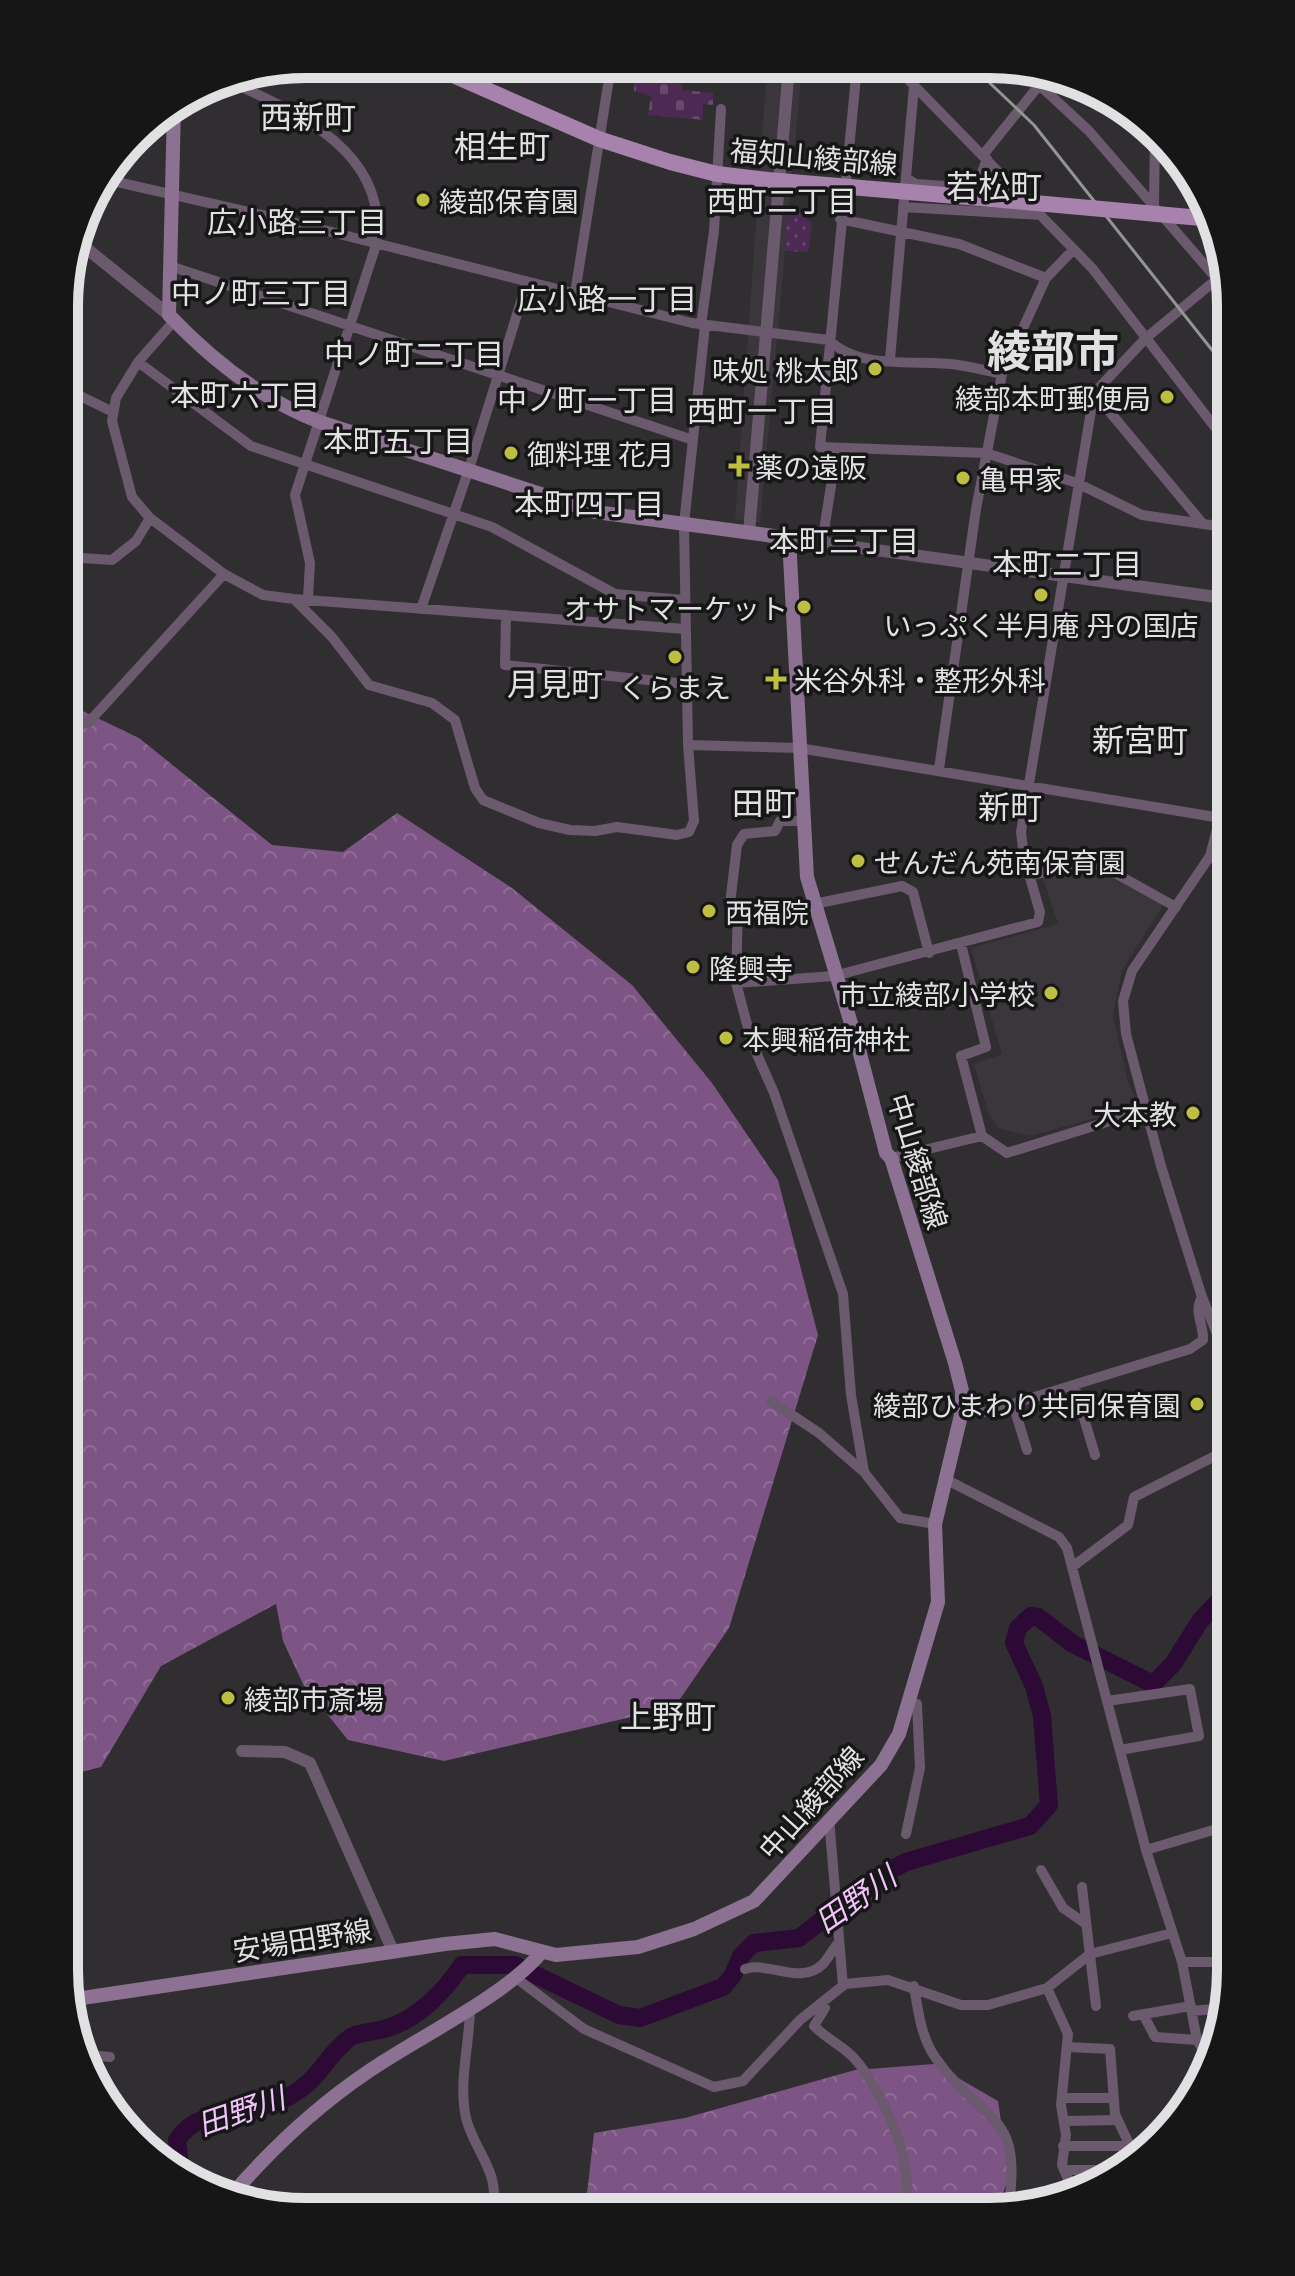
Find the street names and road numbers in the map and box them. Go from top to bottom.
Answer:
street label: 福知山綾部線 [729,130,899,182]
street label: 中山綾部線 [881,1089,957,1233]
street label: 中山綾部線 [749,1738,871,1866]
street label: 安場田野線 [230,1910,374,1968]

